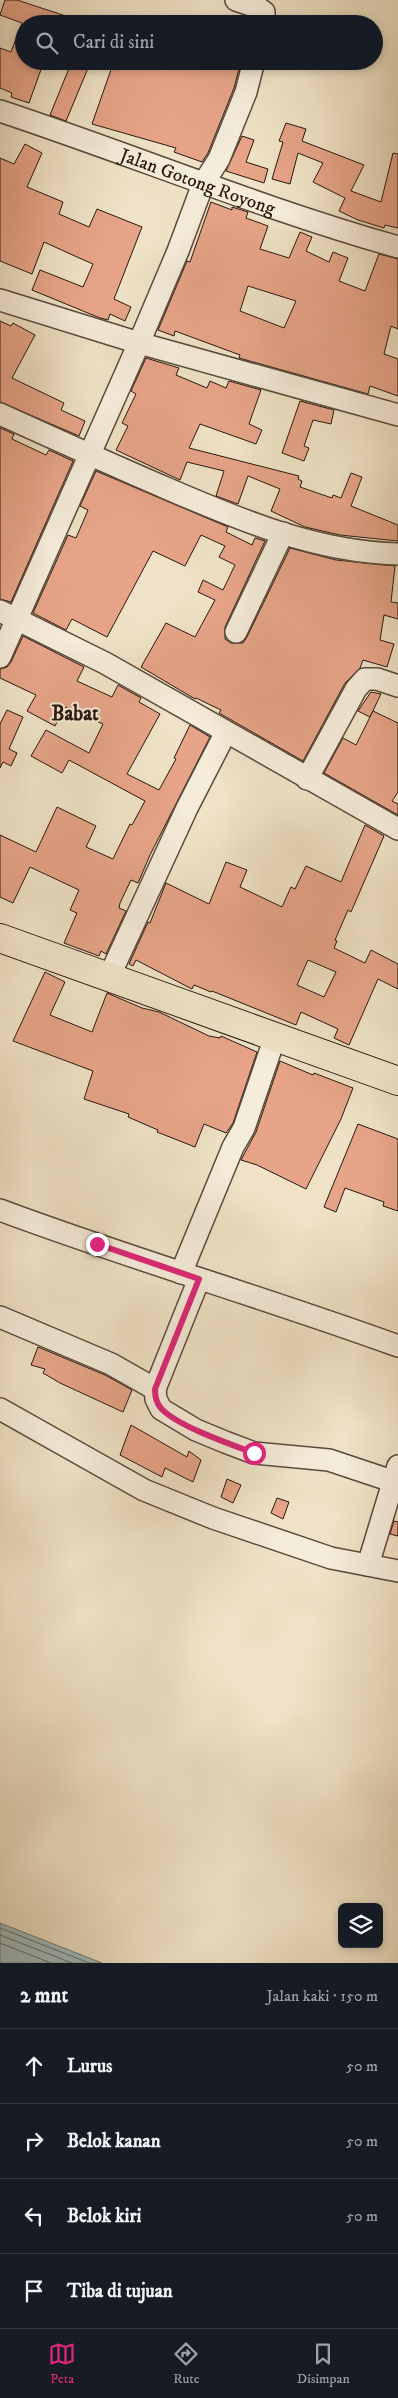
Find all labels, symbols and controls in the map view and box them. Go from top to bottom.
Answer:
search box [15,15,383,70]
icon: search [33,29,61,57]
text: Cari di sini [73,31,154,54]
street label: Jalan Gotong Royong [115,143,279,221]
district label: Babat [51,701,99,727]
route end [86,1233,109,1256]
route start [243,1442,266,1465]
map controls [338,1903,383,1948]
button: layers [338,1903,383,1948]
text: 2 mnt [20,1983,68,2009]
text: Jalan kaki · 150 m [266,1986,378,2006]
icon: ahead [20,2052,48,2080]
text: Lurus [67,2055,112,2078]
text: 50 m [346,2056,378,2076]
icon: right [20,2127,48,2155]
text: Belok kanan [67,2130,161,2153]
text: 50 m [346,2131,378,2151]
icon: left [20,2202,48,2230]
text: Belok kiri [67,2205,141,2228]
text: 50 m [346,2206,378,2226]
icon: arrive [20,2277,48,2305]
text: Tiba di tujuan [67,2280,173,2303]
tab: Peta [48,2340,76,2388]
tab: Rute [172,2340,200,2388]
tab: Disimpan [297,2340,350,2388]

